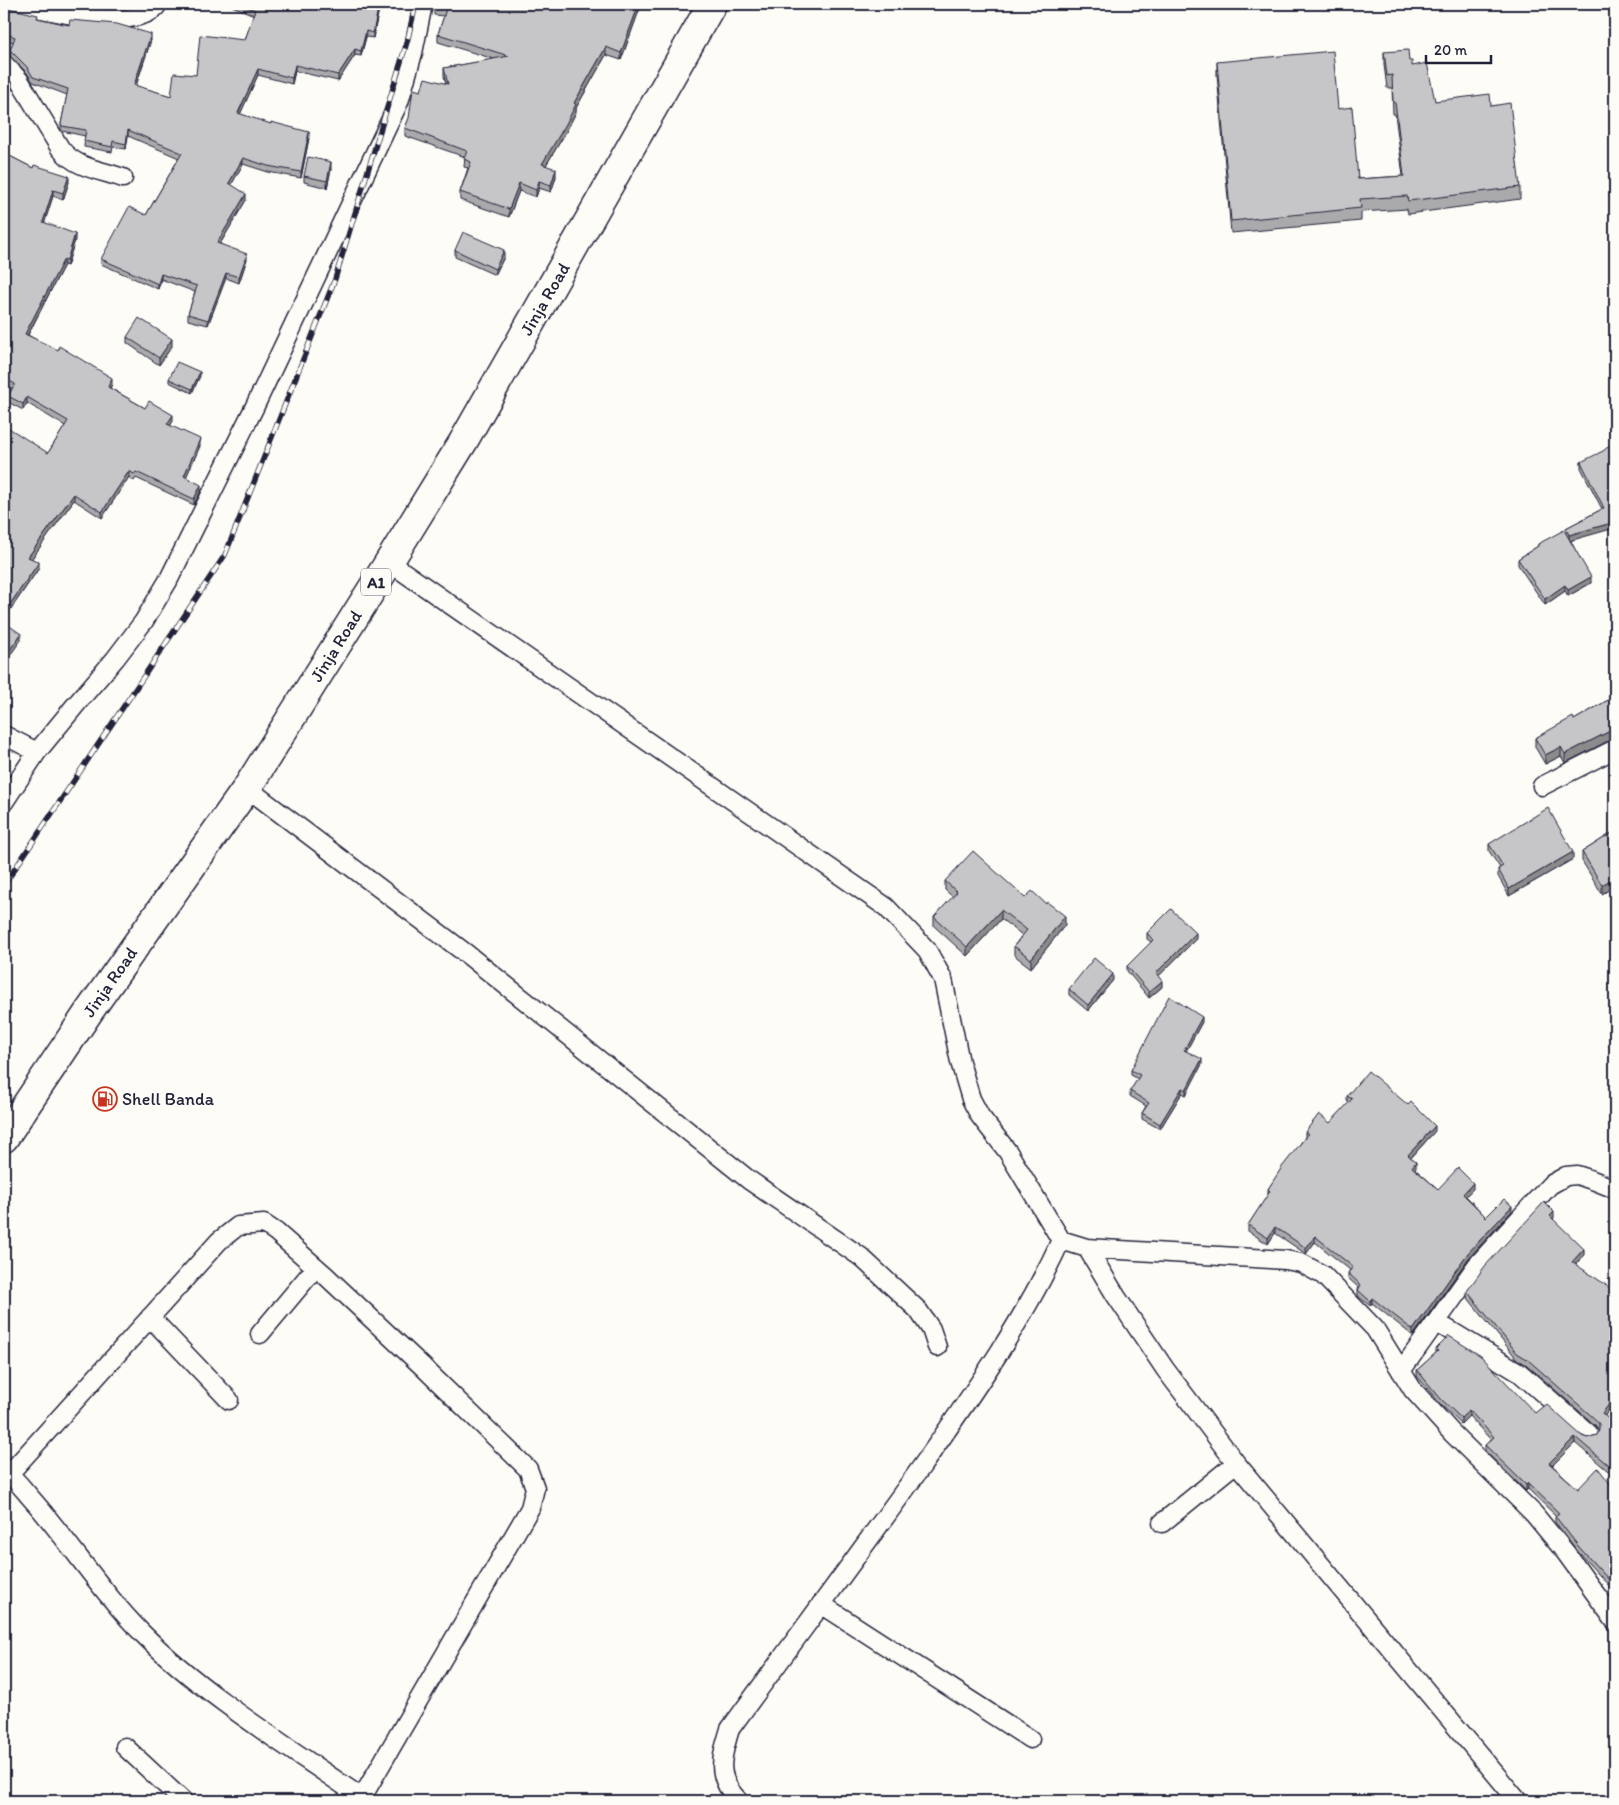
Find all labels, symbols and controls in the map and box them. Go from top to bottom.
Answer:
scale bar [1426,32,1492,64]
text: 20 m [1434,41,1468,59]
street label: Jinja Road [515,259,575,339]
road number: A1 [361,568,391,596]
street label: Jinja Road [305,606,367,686]
street label: Jinja Road [78,943,142,1021]
fuel station icon: Shell Banda [92,1086,118,1112]
place label: Shell Banda [122,1088,215,1110]

